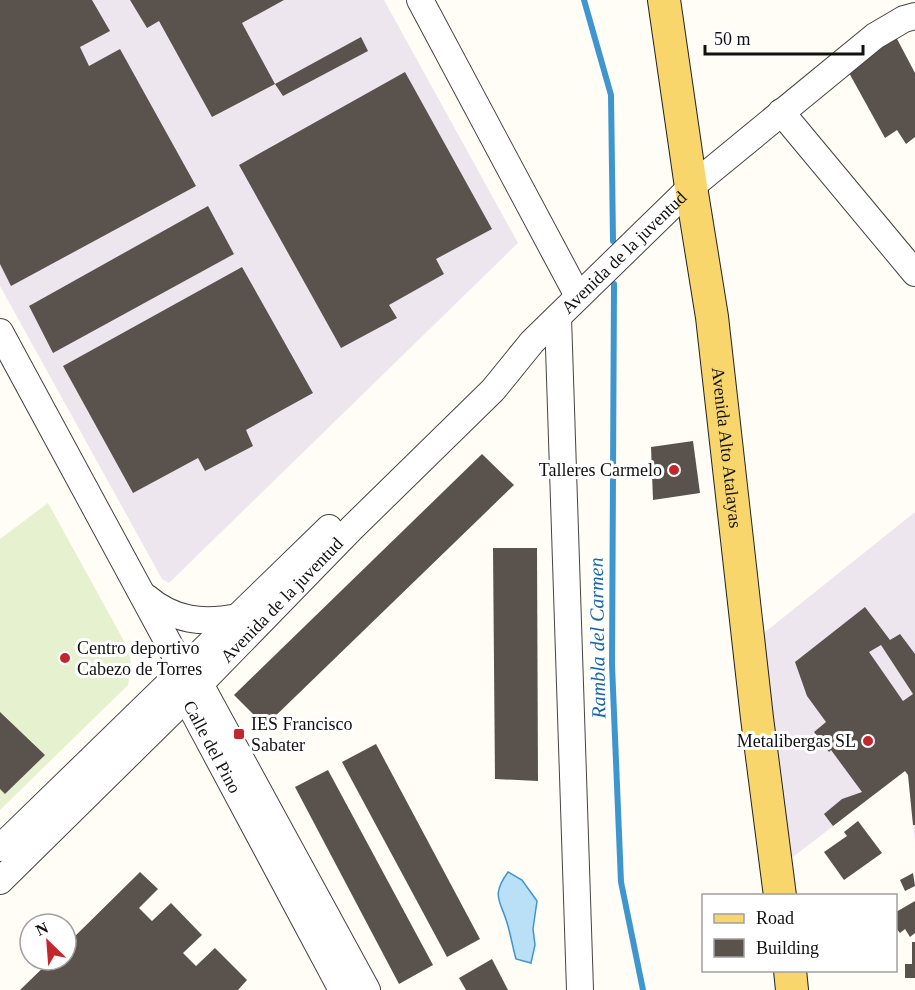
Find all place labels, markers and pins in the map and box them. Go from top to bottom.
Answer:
place label: Talleres Carmelo [539,460,662,480]
marker: Talleres Carmelo [667,463,681,477]
place label: Centro deportivo Cabezo de Torres [77,638,202,679]
marker: Centro deportivo Cabezo de Torres [58,651,72,665]
place label: IES Francisco Sabater [251,714,352,755]
marker: IES Francisco Sabater [232,727,246,741]
place label: Metalibergas SL [737,731,856,751]
marker: Metalibergas SL [861,734,875,748]

